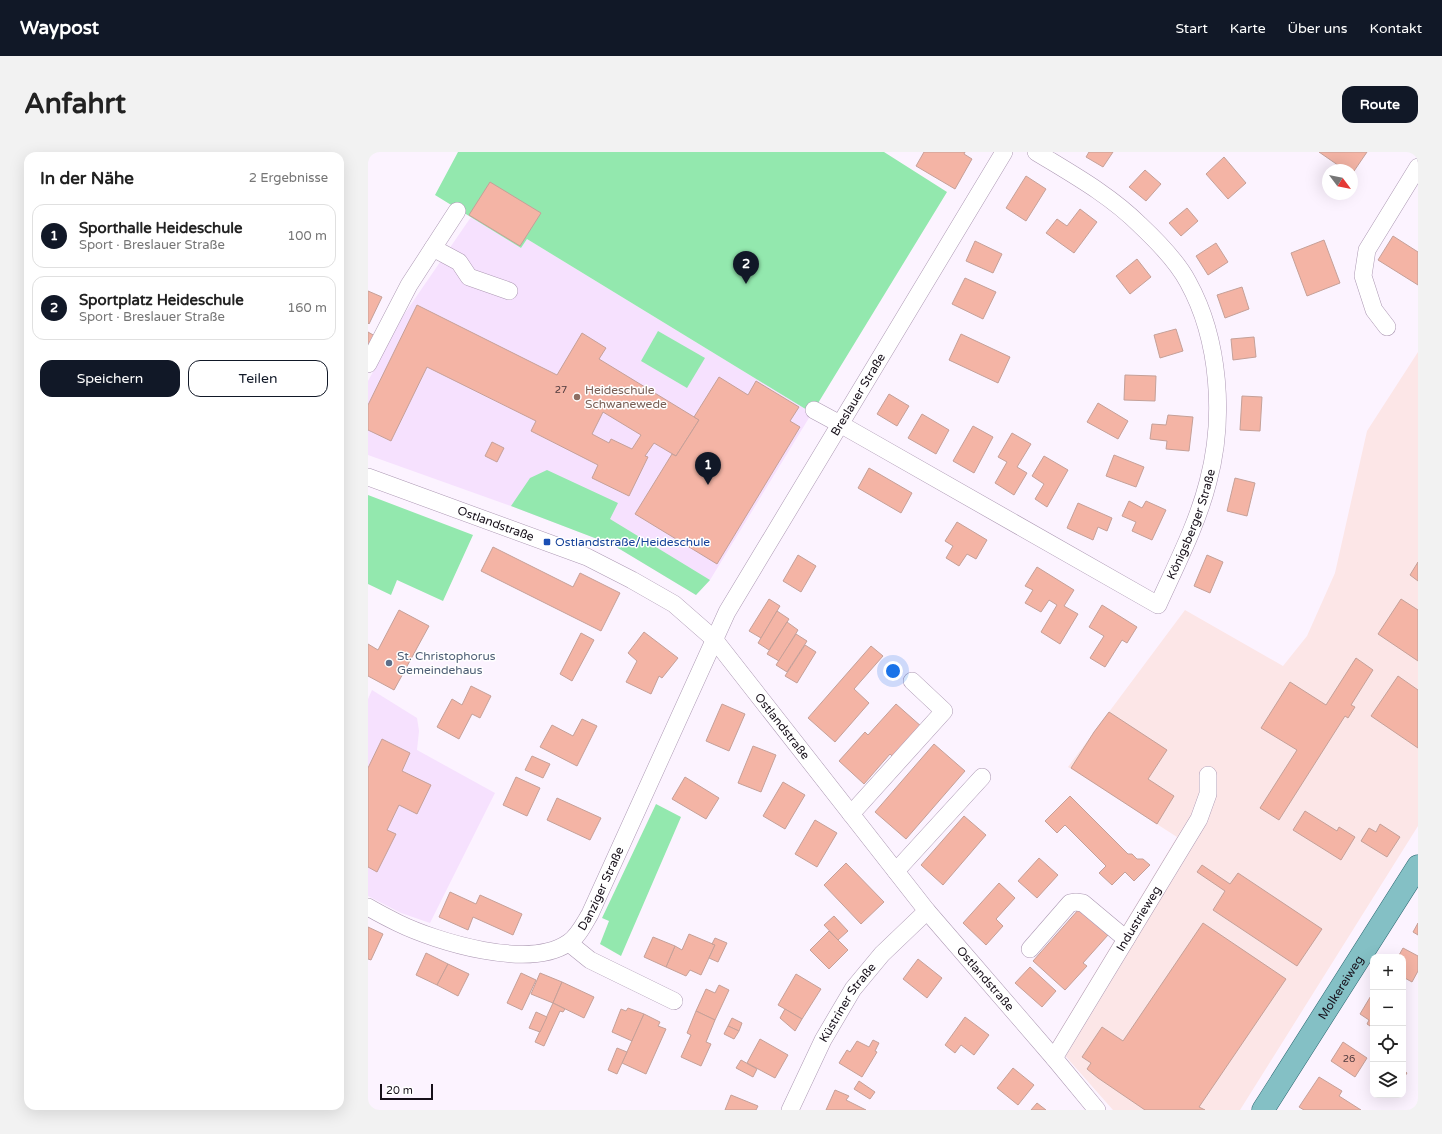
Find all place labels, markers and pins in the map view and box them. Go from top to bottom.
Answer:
pin: 2 [733,251,759,284]
place label: Heideschule Schwanewede [585,383,667,411]
marker: Heideschule Schwanewede [572,392,582,402]
pin: 1 [695,452,721,485]
place label: Ostlandstraße/Heideschule [555,535,710,549]
marker: Ostlandstraße/Heideschule [542,537,552,547]
place label: St. Christophorus Gemeindehaus [397,649,496,677]
marker: St. Christophorus Gemeindehaus [384,658,394,668]

